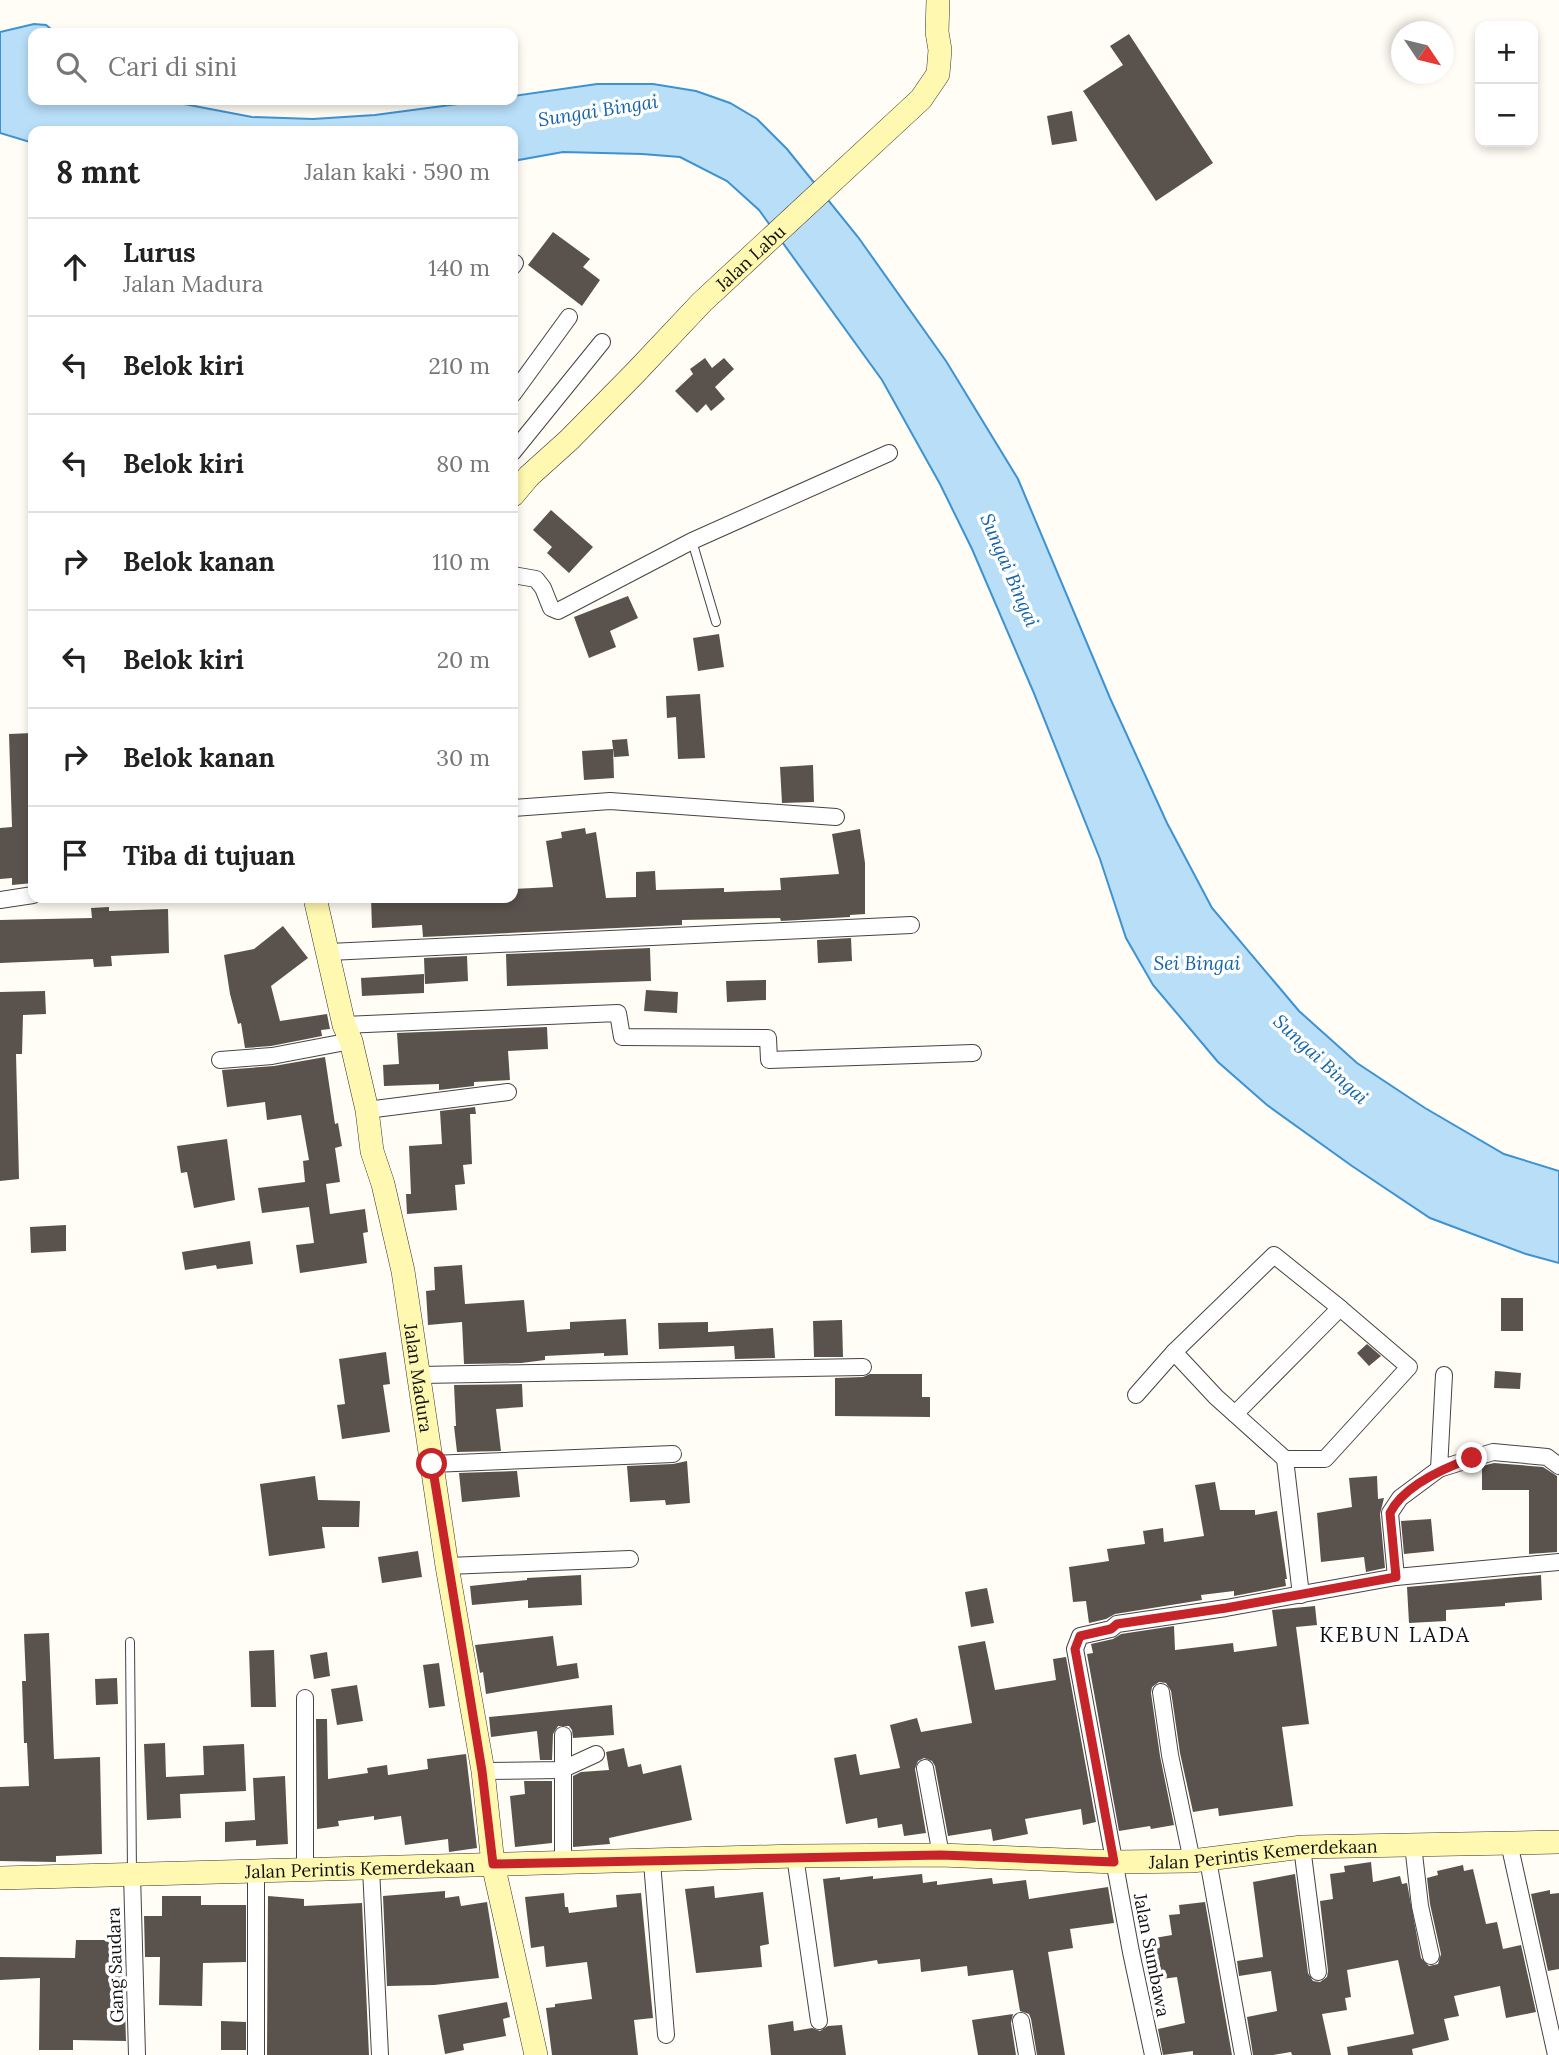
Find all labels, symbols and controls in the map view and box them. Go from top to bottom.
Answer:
north arrow [1391,21,1454,84]
map controls [1475,21,1538,147]
button: + [1475,21,1538,84]
search box [28,28,518,105]
icon: search [52,48,90,86]
text: Cari di sini [108,50,237,83]
button: − [1475,84,1538,147]
water label: Sungai Bingai [536,89,660,131]
text: 8 mnt [56,153,140,191]
text: Jalan kaki · 590 m [304,157,490,186]
street label: Jalan Labu [710,219,790,296]
text: Lurus [123,236,196,269]
icon: ahead [56,248,94,286]
text: 140 m [428,253,490,282]
text: Jalan Madura [123,269,263,298]
icon: left [56,346,94,384]
text: Belok kiri [123,349,244,382]
text: 210 m [428,351,490,380]
icon: left [56,444,94,482]
text: Belok kiri [123,447,244,480]
text: 80 m [436,449,490,478]
water label: Sungai Bingai [975,510,1045,630]
icon: right [56,542,94,580]
text: Belok kanan [123,545,275,578]
text: 110 m [432,547,490,576]
icon: left [56,640,94,678]
text: Belok kiri [123,643,244,676]
text: 20 m [437,645,490,674]
icon: right [56,738,94,776]
text: Belok kanan [123,741,275,774]
text: 30 m [436,743,490,772]
icon: arrive [56,836,94,874]
text: Tiba di tujuan [123,839,295,872]
water label: Sei Bingai [1154,951,1240,975]
water label: Sungai Bingai [1269,1009,1373,1109]
street label: Jalan Madura [399,1321,438,1434]
route end [1456,1442,1487,1473]
route start [416,1448,447,1479]
district label: KEBUN LADA [1319,1621,1471,1648]
street label: Jalan Perintis Kemerdekaan [1147,1834,1378,1873]
street label: Jalan Perintis Kemerdekaan [244,1853,475,1883]
street label: Jalan Sumbawa [1129,1890,1175,2019]
street label: Gang Saudara [101,1907,129,2023]

